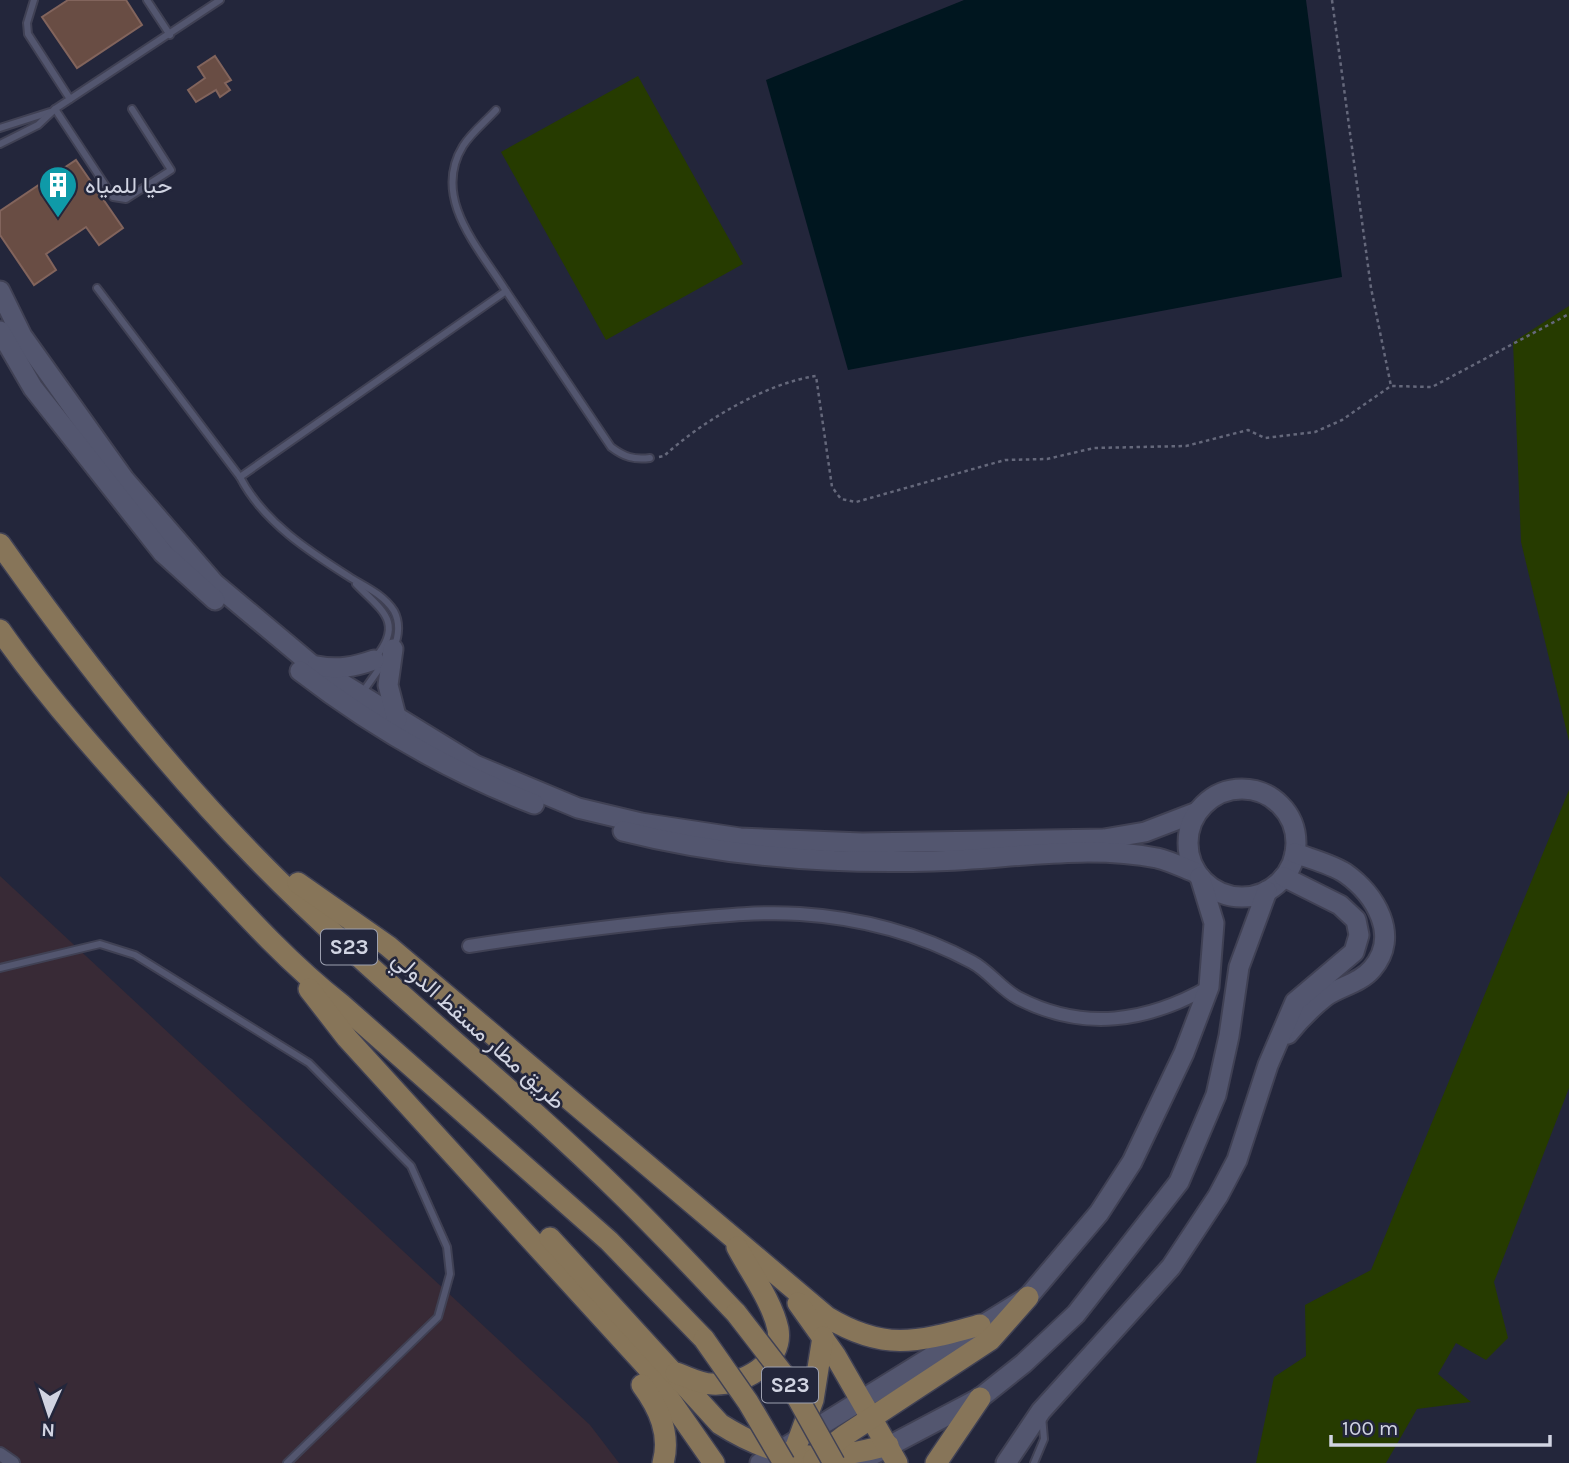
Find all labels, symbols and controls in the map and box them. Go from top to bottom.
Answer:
building icon: حيا للمياه [37,164,79,219]
place label: حيا للمياه [85,172,172,199]
road number: S23 [321,930,377,964]
street label: طريق مطار مسقط الدولي [383,946,571,1119]
road number: S23 [762,1368,818,1402]
north arrow [14,1379,84,1449]
scale bar [1331,1404,1550,1448]
text: 100 m [1342,1416,1399,1440]
text: N [41,1419,56,1441]

